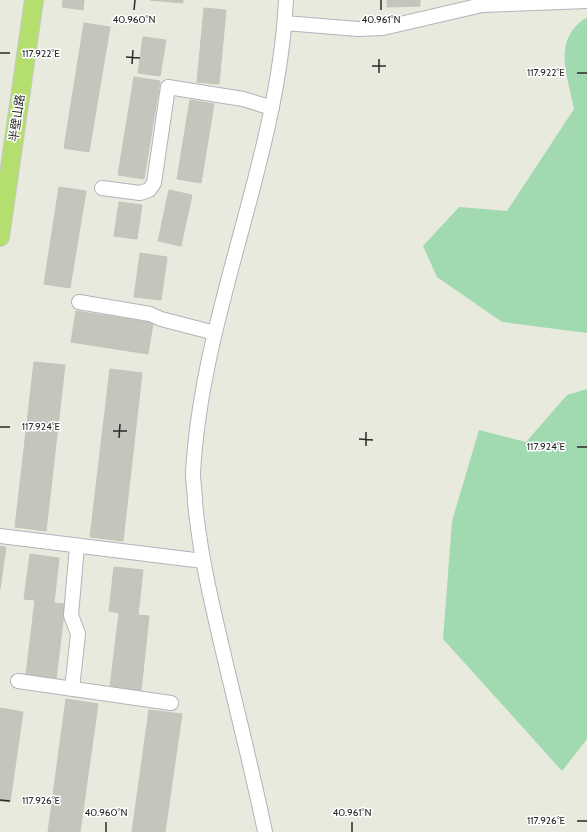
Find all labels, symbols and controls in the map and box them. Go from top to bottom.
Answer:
text: 40.960°N [113,13,155,26]
text: 40.961°N [361,13,401,26]
text: 117.922°E [22,47,60,60]
text: 117.922°E [527,66,565,79]
street label: 半壁山路 [6,93,27,143]
text: 117.924°E [22,420,61,433]
text: 117.924°E [527,440,566,453]
text: 117.926°E [22,794,61,807]
text: 40.960°N [85,806,127,819]
text: 40.961°N [332,806,372,819]
text: 117.926°E [527,814,566,827]

